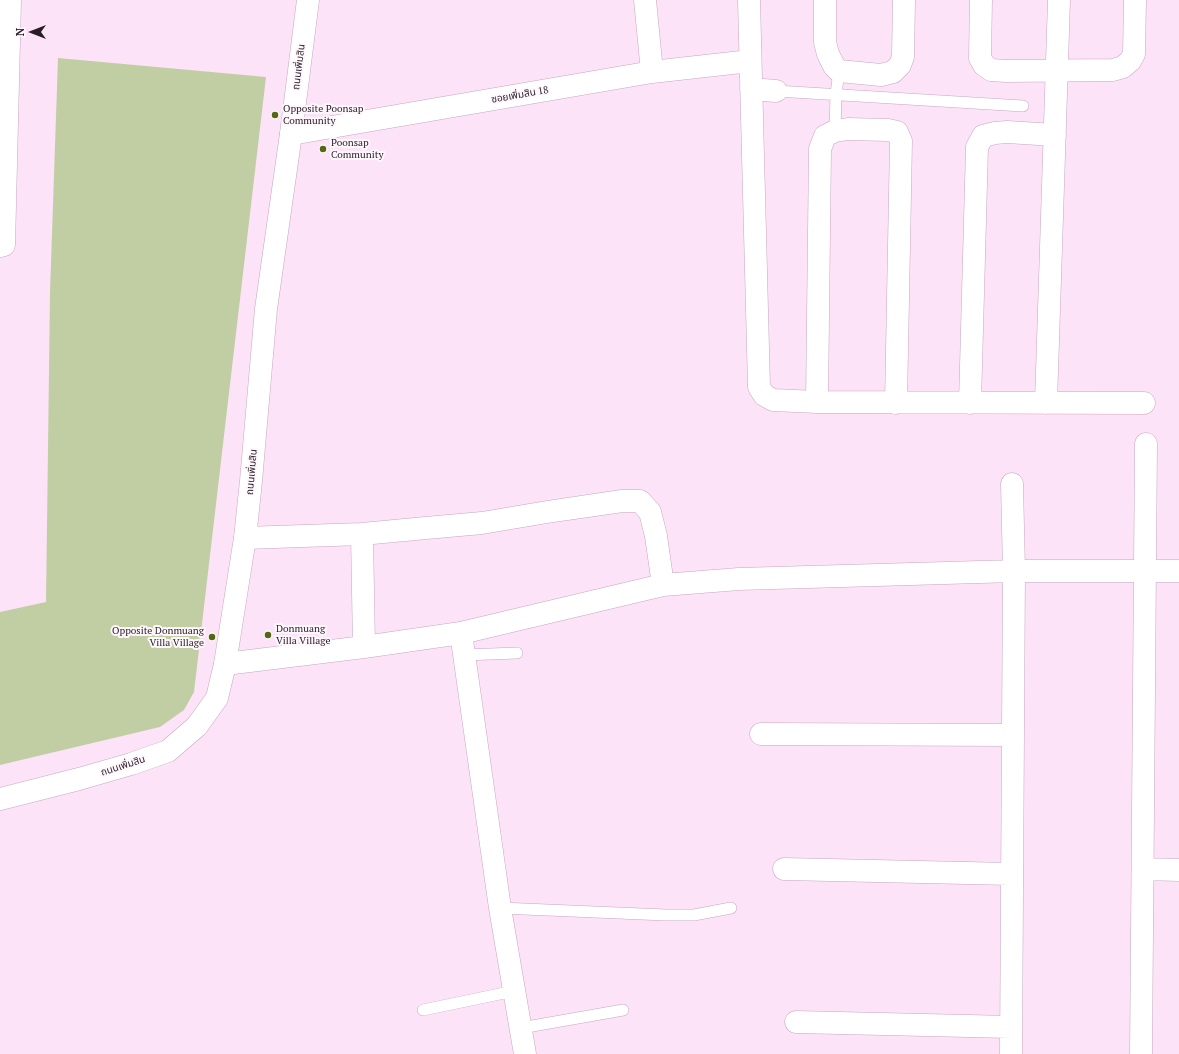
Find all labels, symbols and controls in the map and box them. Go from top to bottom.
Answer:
north arrow [12,12,52,52]
text: N [13,28,27,36]
street label: ถนนเพิ่มสิน [290,43,308,91]
street label: ซอยเพิ่มสิน 18 [490,84,550,106]
place label: Opposite Poonsap Community [283,103,363,126]
marker: Opposite Poonsap Community [270,110,280,120]
place label: Poonsap Community [331,137,383,160]
marker: Poonsap Community [318,144,328,154]
street label: ถนนเพิ่มสิน [244,449,260,495]
place label: Donmuang Villa Village [276,623,331,646]
place label: Opposite Donmuang Villa Village [112,625,204,648]
marker: Donmuang Villa Village [263,630,273,640]
marker: Opposite Donmuang Villa Village [207,632,217,642]
street label: ถนนเพิ่มสิน [99,753,147,779]

